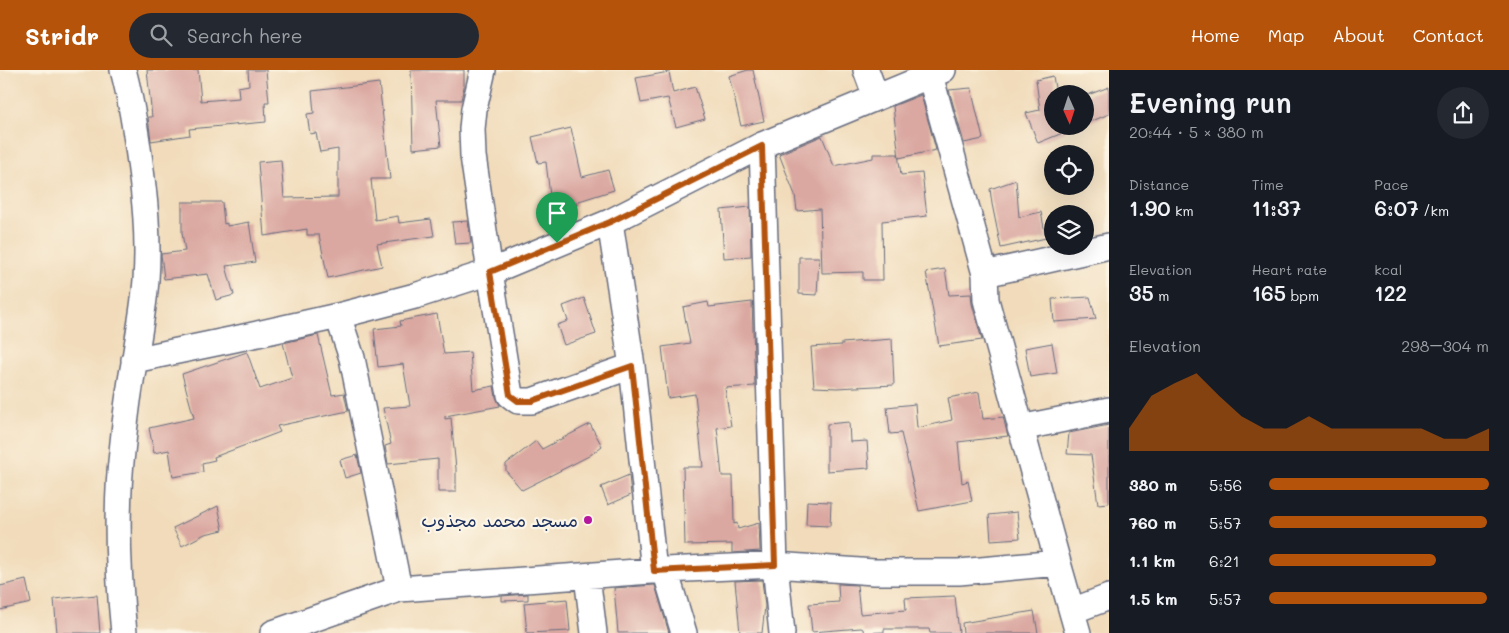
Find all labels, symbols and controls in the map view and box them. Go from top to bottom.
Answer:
search box [129,13,479,58]
text: Stridr [25,20,99,51]
icon: search [147,21,175,49]
text: Search here [187,23,303,48]
text: Home [1191,23,1240,47]
text: Map [1268,23,1304,47]
text: About [1332,23,1385,47]
text: Contact [1413,23,1484,47]
text: Evening run [1129,84,1292,120]
north arrow [1044,85,1094,135]
map controls [1044,85,1094,255]
button: share [1437,87,1489,139]
text: 20:44 · 5 × 380 m [1129,121,1264,142]
button: locate [1044,145,1094,195]
text: Distance [1129,175,1189,194]
text: Time [1252,175,1284,194]
text: Pace [1374,175,1409,194]
pin [536,192,578,243]
text: 1.90 [1129,194,1171,221]
text: 11:37 [1252,194,1301,221]
text: 6:07 [1374,194,1419,221]
icon: arrive [543,199,571,227]
text: km [1171,201,1194,220]
text: /km [1419,201,1449,220]
button: layers [1044,205,1094,255]
text: Elevation [1129,260,1192,279]
text: Heart rate [1252,260,1327,279]
text: kcal [1374,260,1402,279]
text: 35 [1129,279,1154,306]
text: 165 [1252,279,1286,306]
text: 122 [1374,279,1407,306]
text: m [1154,286,1169,305]
text: bpm [1286,286,1319,305]
text: Elevation [1129,335,1201,356]
text: 298–304 m [1401,335,1489,356]
text: 380 m [1129,474,1177,495]
text: 5:56 [1209,474,1242,495]
place label: مسجد محمد مجذوب [421,508,578,532]
text: 760 m [1129,512,1176,533]
text: 5:57 [1209,512,1242,533]
marker: مسجد محمد مجذوب [582,514,594,526]
text: 1.1 km [1129,550,1175,571]
text: 6:21 [1209,550,1240,571]
text: 1.5 km [1129,588,1177,609]
text: 5:57 [1209,588,1242,609]

